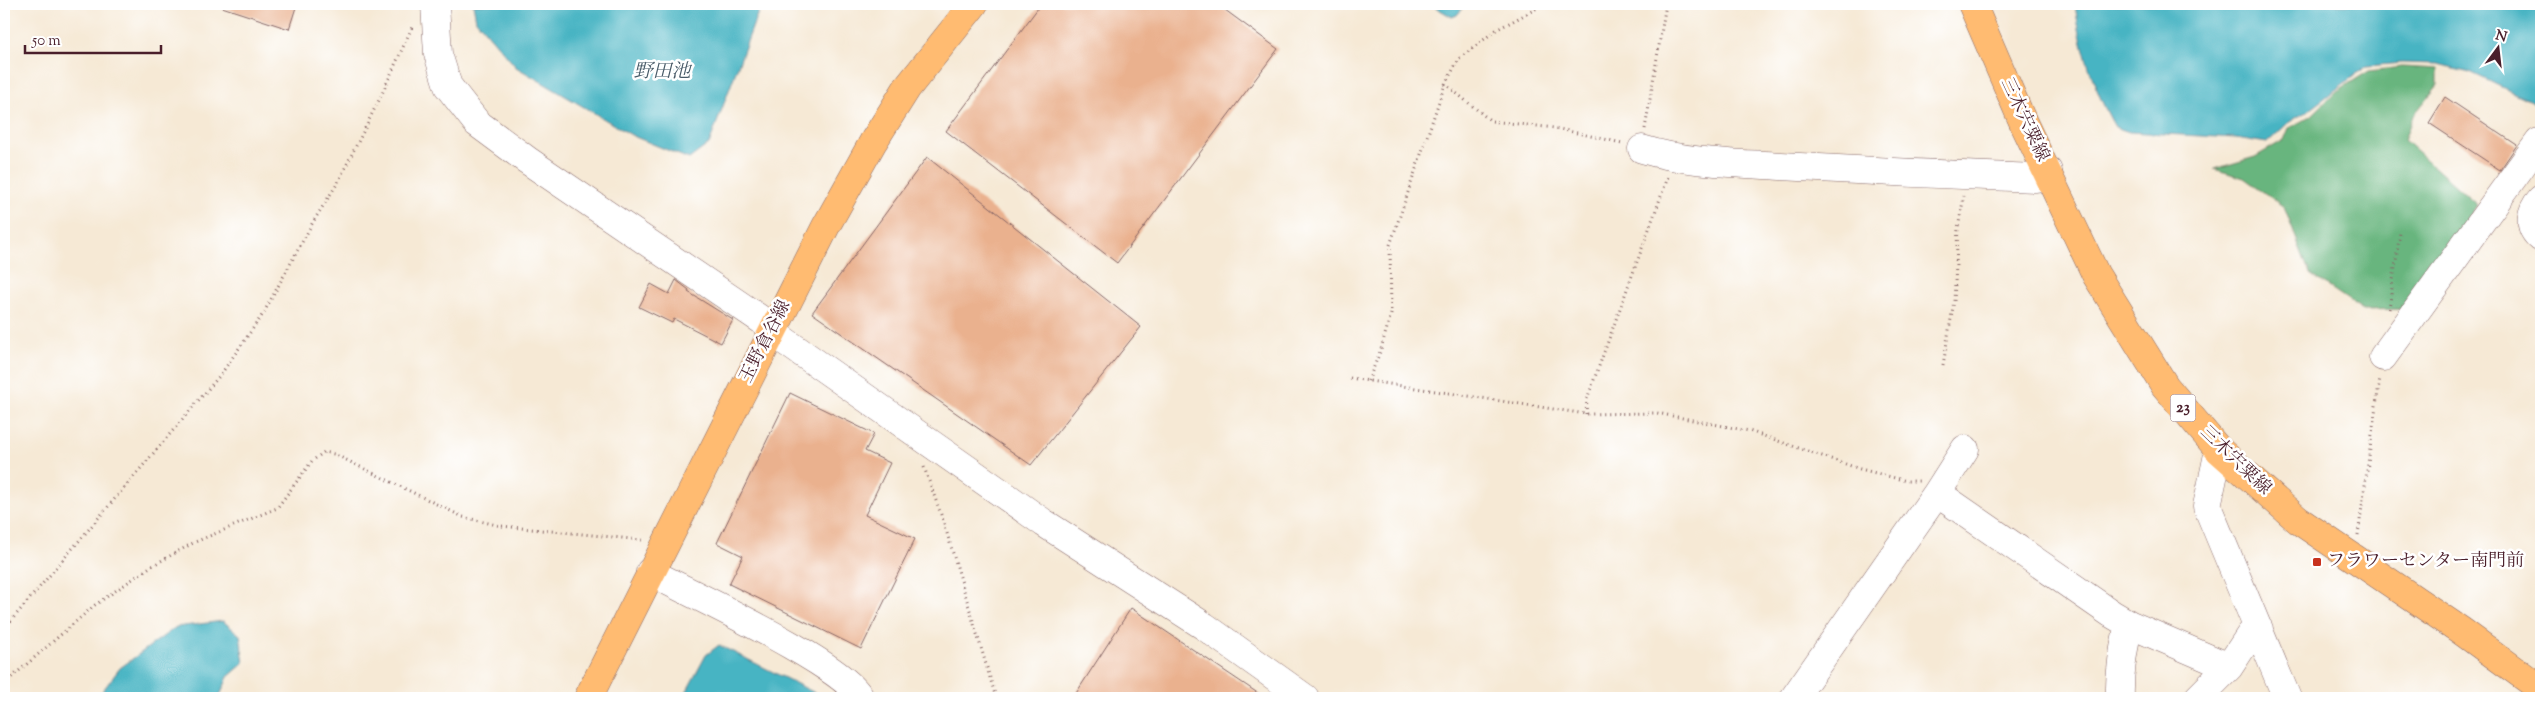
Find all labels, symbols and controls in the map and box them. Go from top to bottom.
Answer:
scale bar [25,22,161,54]
north arrow [2472,22,2522,72]
text: N [2493,26,2509,48]
text: 50 m [31,31,61,52]
water label: 野田池 [633,59,692,86]
street label: 三木宍粟線 [1993,74,2055,166]
street label: 玉野倉谷線 [734,296,798,388]
road number: 23 [2170,394,2196,422]
street label: 三木宍粟線 [2194,420,2276,502]
place label: フラワーセンター南門前 [2327,549,2524,575]
marker: フラワーセンター南門前 [2311,556,2323,568]

